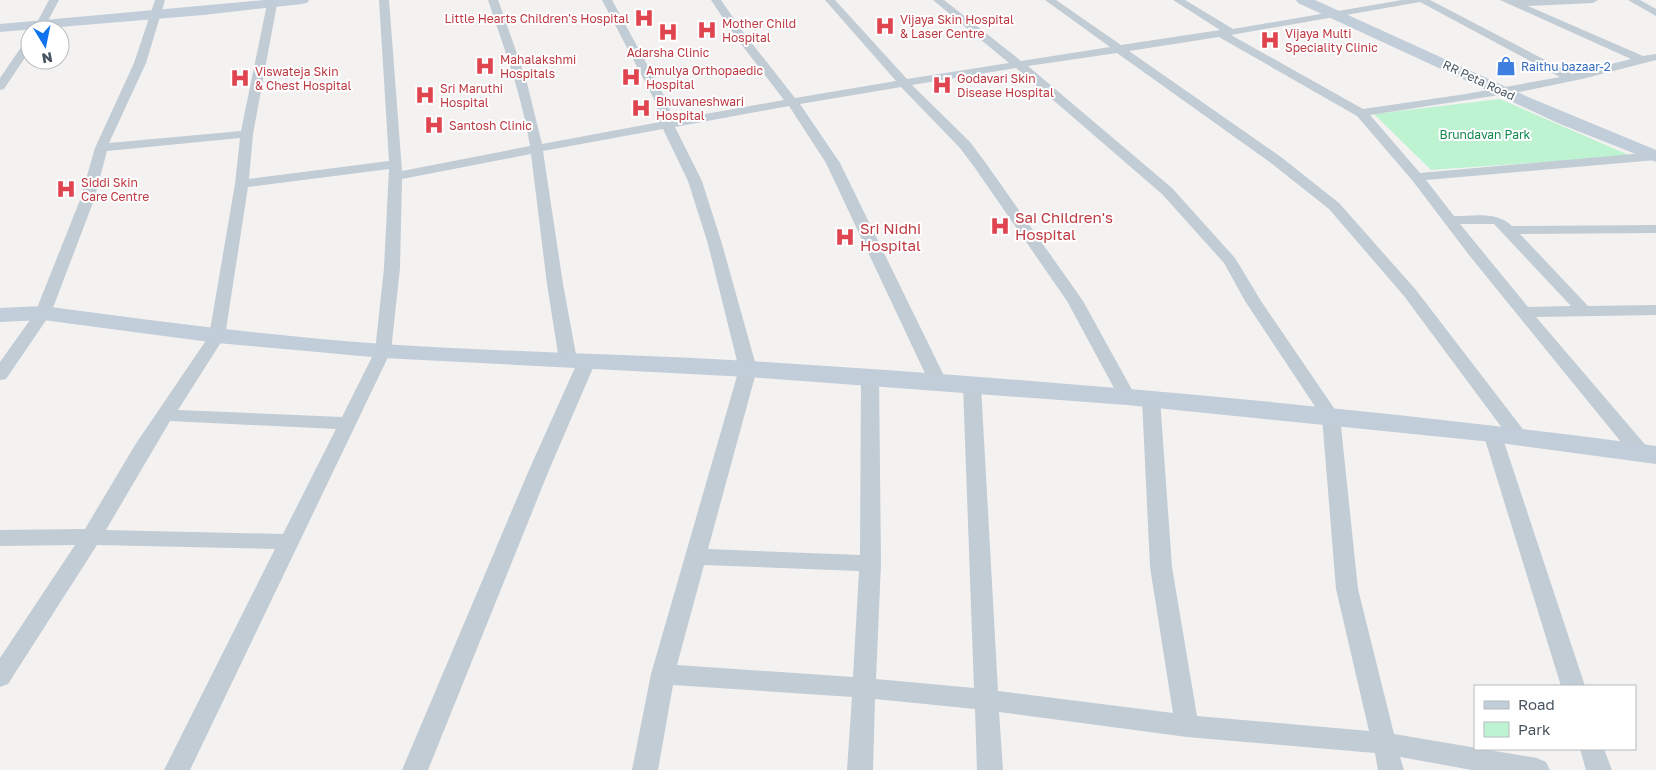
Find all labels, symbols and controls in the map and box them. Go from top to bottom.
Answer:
hospital icon: Little Hearts Children's Hospital [633,7,655,29]
place label: Little Hearts Children's Hospital [445,11,629,26]
place label: Vijaya Skin Hospital & Laser Centre [900,12,1014,41]
hospital icon: Vijaya Skin Hospital & Laser Centre [874,15,896,37]
place label: Mother Child Hospital [722,16,796,45]
hospital icon: Mother Child Hospital [696,19,718,41]
north arrow [20,20,70,70]
hospital icon: Adarsha Clinic [657,21,679,43]
place label: Vijaya Multi Speciality Clinic [1285,26,1378,55]
hospital icon: Vijaya Multi Speciality Clinic [1259,29,1281,51]
place label: Adarsha Clinic [627,45,710,60]
text: N [41,49,54,68]
place label: Mahalakshmi Hospitals [500,52,576,81]
hospital icon: Mahalakshmi Hospitals [474,55,496,77]
shop icon: Raithu bazaar-2 [1495,55,1517,77]
street label: RR Peta Road [1440,57,1518,103]
place label: Raithu bazaar-2 [1521,59,1611,74]
place label: Amulya Orthopaedic Hospital [646,63,764,92]
place label: Viswateja Skin & Chest Hospital [255,64,352,93]
hospital icon: Amulya Orthopaedic Hospital [620,66,642,88]
hospital icon: Viswateja Skin & Chest Hospital [229,67,251,89]
place label: Godavari Skin Disease Hospital [957,71,1054,100]
hospital icon: Godavari Skin Disease Hospital [931,74,953,96]
place label: Sri Maruthi Hospital [440,81,503,110]
hospital icon: Sri Maruthi Hospital [414,84,436,106]
place label: Bhuvaneshwari Hospital [656,94,744,123]
hospital icon: Bhuvaneshwari Hospital [630,97,652,119]
hospital icon: Santosh Clinic [423,114,445,136]
place label: Santosh Clinic [449,118,532,133]
park label: Brundavan Park [1440,127,1531,142]
place label: Siddi Skin Care Centre [81,175,149,204]
hospital icon: Siddi Skin Care Centre [55,178,77,200]
place label: Sai Children's Hospital [1015,208,1113,243]
hospital icon: Sai Children's Hospital [989,215,1011,237]
place label: Sri Nidhi Hospital [860,219,921,254]
hospital icon: Sri Nidhi Hospital [834,226,856,248]
legend [1474,685,1636,750]
text: Road [1518,695,1555,713]
text: Park [1518,720,1551,738]

